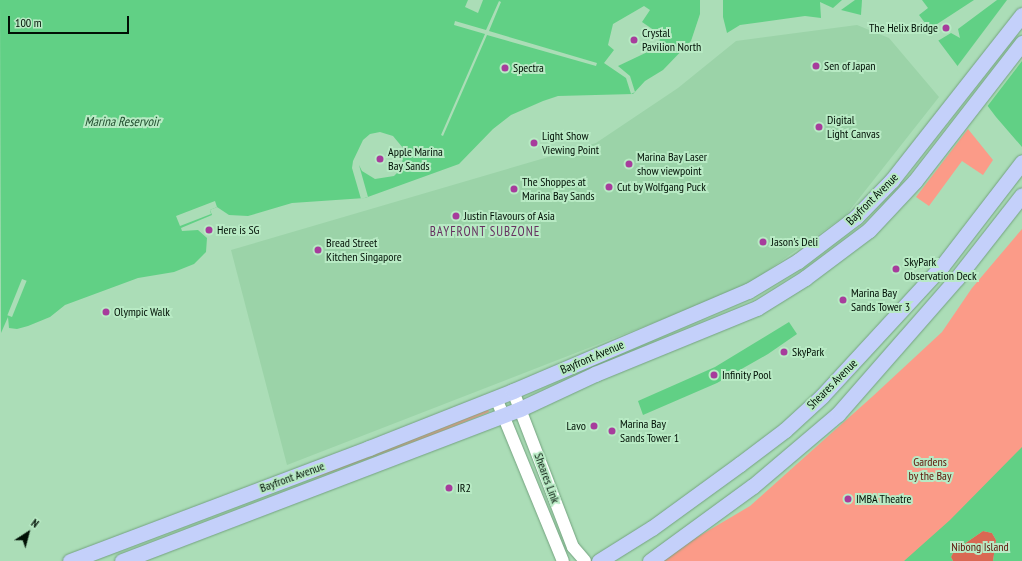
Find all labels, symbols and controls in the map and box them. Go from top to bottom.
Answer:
scale bar [10,8,131,34]
text: 100 m [15,15,42,30]
place label: The Helix Bridge [869,21,938,35]
marker: The Helix Bridge [941,23,951,33]
place label: Crystal Pavilion North [642,26,701,54]
marker: Crystal Pavilion North [629,35,639,45]
place label: Sen of Japan [824,59,876,73]
place label: Spectra [513,61,544,75]
marker: Sen of Japan [811,61,821,71]
marker: Spectra [500,63,510,73]
place label: Digital Light Canvas [827,113,880,141]
water label: Marina Reservoir [85,114,159,130]
marker: Digital Light Canvas [814,122,824,132]
place label: Light Show Viewing Point [542,129,599,157]
marker: Light Show Viewing Point [529,138,539,148]
place label: Apple Marina Bay Sands [388,145,443,173]
place label: Marina Bay Laser show viewpoint [637,150,707,178]
marker: Apple Marina Bay Sands [375,154,385,164]
marker: Marina Bay Laser show viewpoint [624,159,634,169]
street label: Bayfront Avenue [843,170,901,228]
place label: The Shoppes at Marina Bay Sands [522,175,595,203]
place label: Cut by Wolfgang Puck [617,180,706,194]
marker: Cut by Wolfgang Puck [604,182,614,192]
marker: The Shoppes at Marina Bay Sands [509,184,519,194]
place label: Justin Flavours of Asia [464,209,555,223]
marker: Justin Flavours of Asia [451,211,461,221]
place label: Here is SG [217,223,259,237]
district label: BAYFRONT SUBZONE [429,224,541,240]
marker: Here is SG [204,225,214,235]
place label: Jason's Deli [771,235,818,249]
place label: Bread Street Kitchen Singapore [326,236,402,264]
marker: Jason's Deli [758,237,768,247]
marker: Bread Street Kitchen Singapore [313,245,323,255]
place label: SkyPark Observation Deck [904,255,977,283]
marker: SkyPark Observation Deck [891,264,901,274]
place label: Marina Bay Sands Tower 3 [851,286,910,314]
marker: Marina Bay Sands Tower 3 [838,295,848,305]
place label: Olympic Walk [114,305,170,319]
marker: Olympic Walk [101,307,111,317]
street label: Bayfront Avenue [558,337,626,377]
place label: SkyPark [792,345,824,359]
marker: SkyPark [779,347,789,357]
street label: Sheares Avenue [804,356,860,412]
place label: Infinity Pool [722,368,772,382]
marker: Infinity Pool [709,370,719,380]
place label: Marina Bay Sands Tower 1 [620,417,679,445]
place label: Lavo [567,419,586,433]
marker: Lavo [589,421,599,431]
marker: Marina Bay Sands Tower 1 [607,426,617,436]
street label: Sheares Link [531,451,563,505]
park label: Gardens by the Bay [908,455,952,483]
street label: Bayfront Avenue [258,459,326,495]
place label: IR2 [457,481,471,495]
marker: IR2 [444,483,454,493]
place label: IMBA Theatre [856,492,912,506]
marker: IMBA Theatre [843,494,853,504]
north arrow [8,513,48,553]
text: N [29,516,42,531]
park label: Nibong Island [951,540,1009,554]

